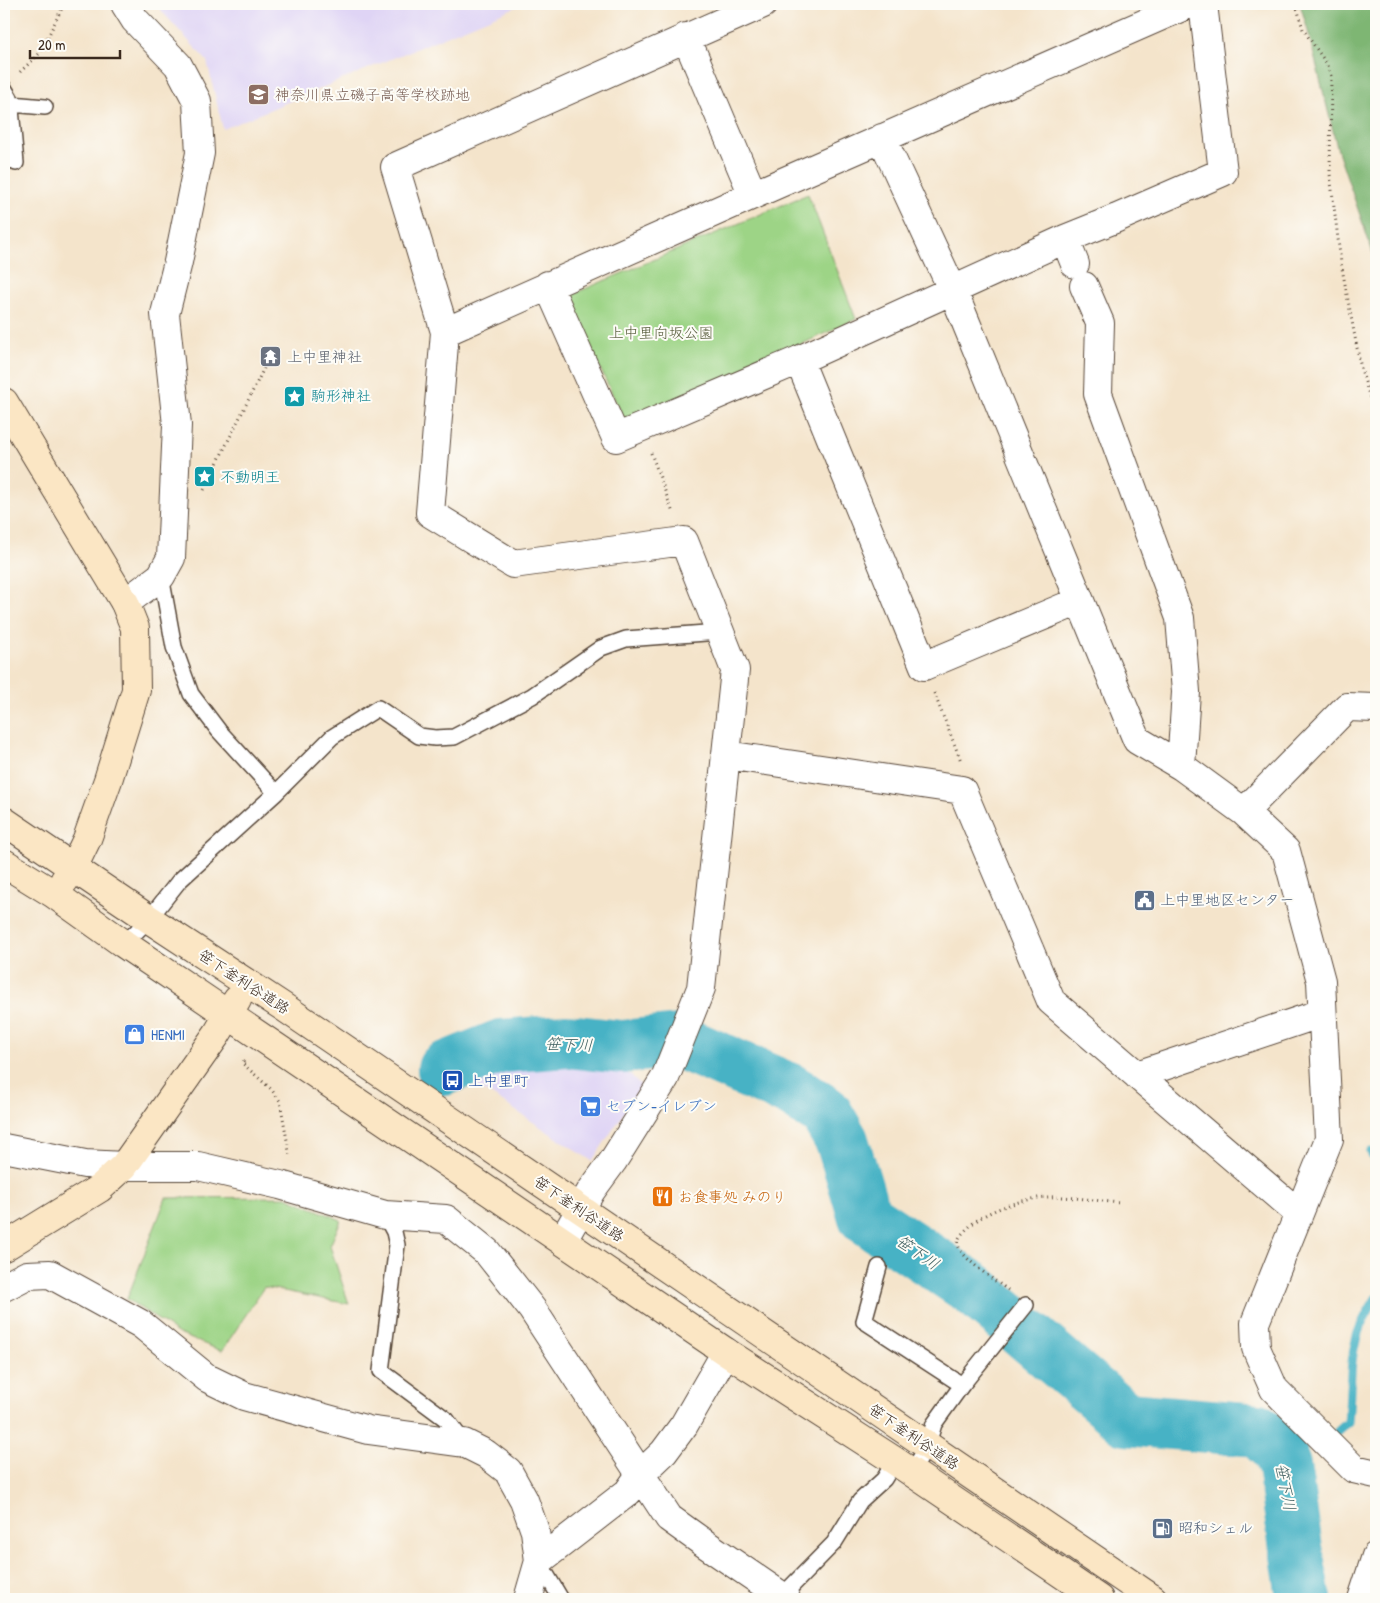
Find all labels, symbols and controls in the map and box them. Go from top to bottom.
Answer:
scale bar [30,28,120,60]
text: 20 m [38,34,65,55]
school or university icon: 神奈川県立磯子高等学校跡地 [247,83,271,107]
place label: 神奈川県立磯子高等学校跡地 [275,84,470,105]
park label: 上中里向坂公園 [608,322,714,343]
temple icon: 上中里神社 [259,345,283,369]
place label: 上中里神社 [287,346,362,367]
place icon: 駒形神社 [283,384,307,408]
place label: 駒形神社 [311,385,371,406]
place icon: 不動明王 [192,465,216,489]
place label: 不動明王 [220,466,280,487]
public building icon: 上中里地区センター [1132,888,1156,912]
place label: 上中里地区センター [1160,889,1294,910]
street label: 笹下釜利谷道路 [195,944,294,1019]
shop icon: HENMI [123,1023,147,1047]
place label: HENMI [151,1024,185,1045]
water label: 笹下川 [545,1032,593,1056]
bus stop icon: 上中里町 [440,1069,464,1093]
place label: 上中里町 [468,1070,529,1091]
supermarket icon: セブン-イレブン [578,1094,602,1118]
place label: セブン-イレブン [606,1095,717,1116]
street label: 笹下釜利谷道路 [530,1171,629,1247]
restaurant icon: お食事処 みのり [650,1185,674,1209]
place label: お食事処 みのり [678,1186,786,1207]
water label: 笹下川 [892,1229,944,1275]
street label: 笹下釜利谷道路 [865,1399,964,1475]
water label: 笹下川 [1271,1461,1301,1513]
fuel station icon: 昭和シェル [1150,1516,1174,1540]
place label: 昭和シェル [1178,1517,1253,1538]

